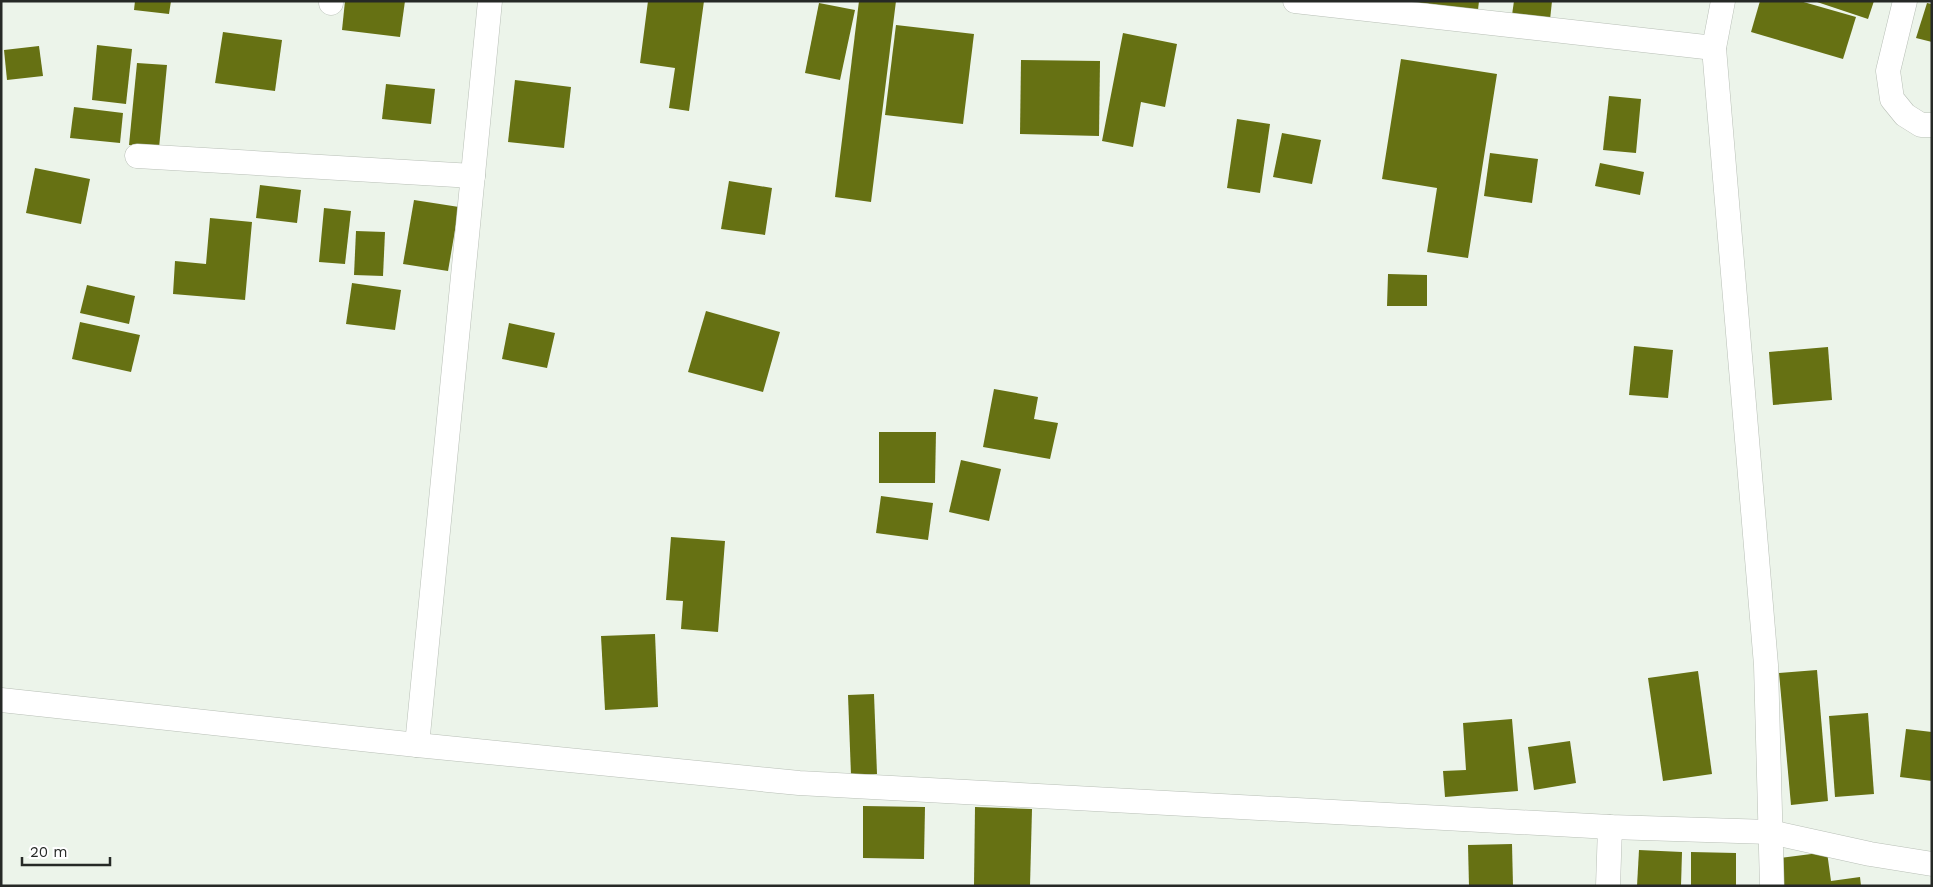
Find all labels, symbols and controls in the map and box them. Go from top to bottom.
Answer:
scale bar [22,834,110,866]
text: 20 m [30,843,68,861]

